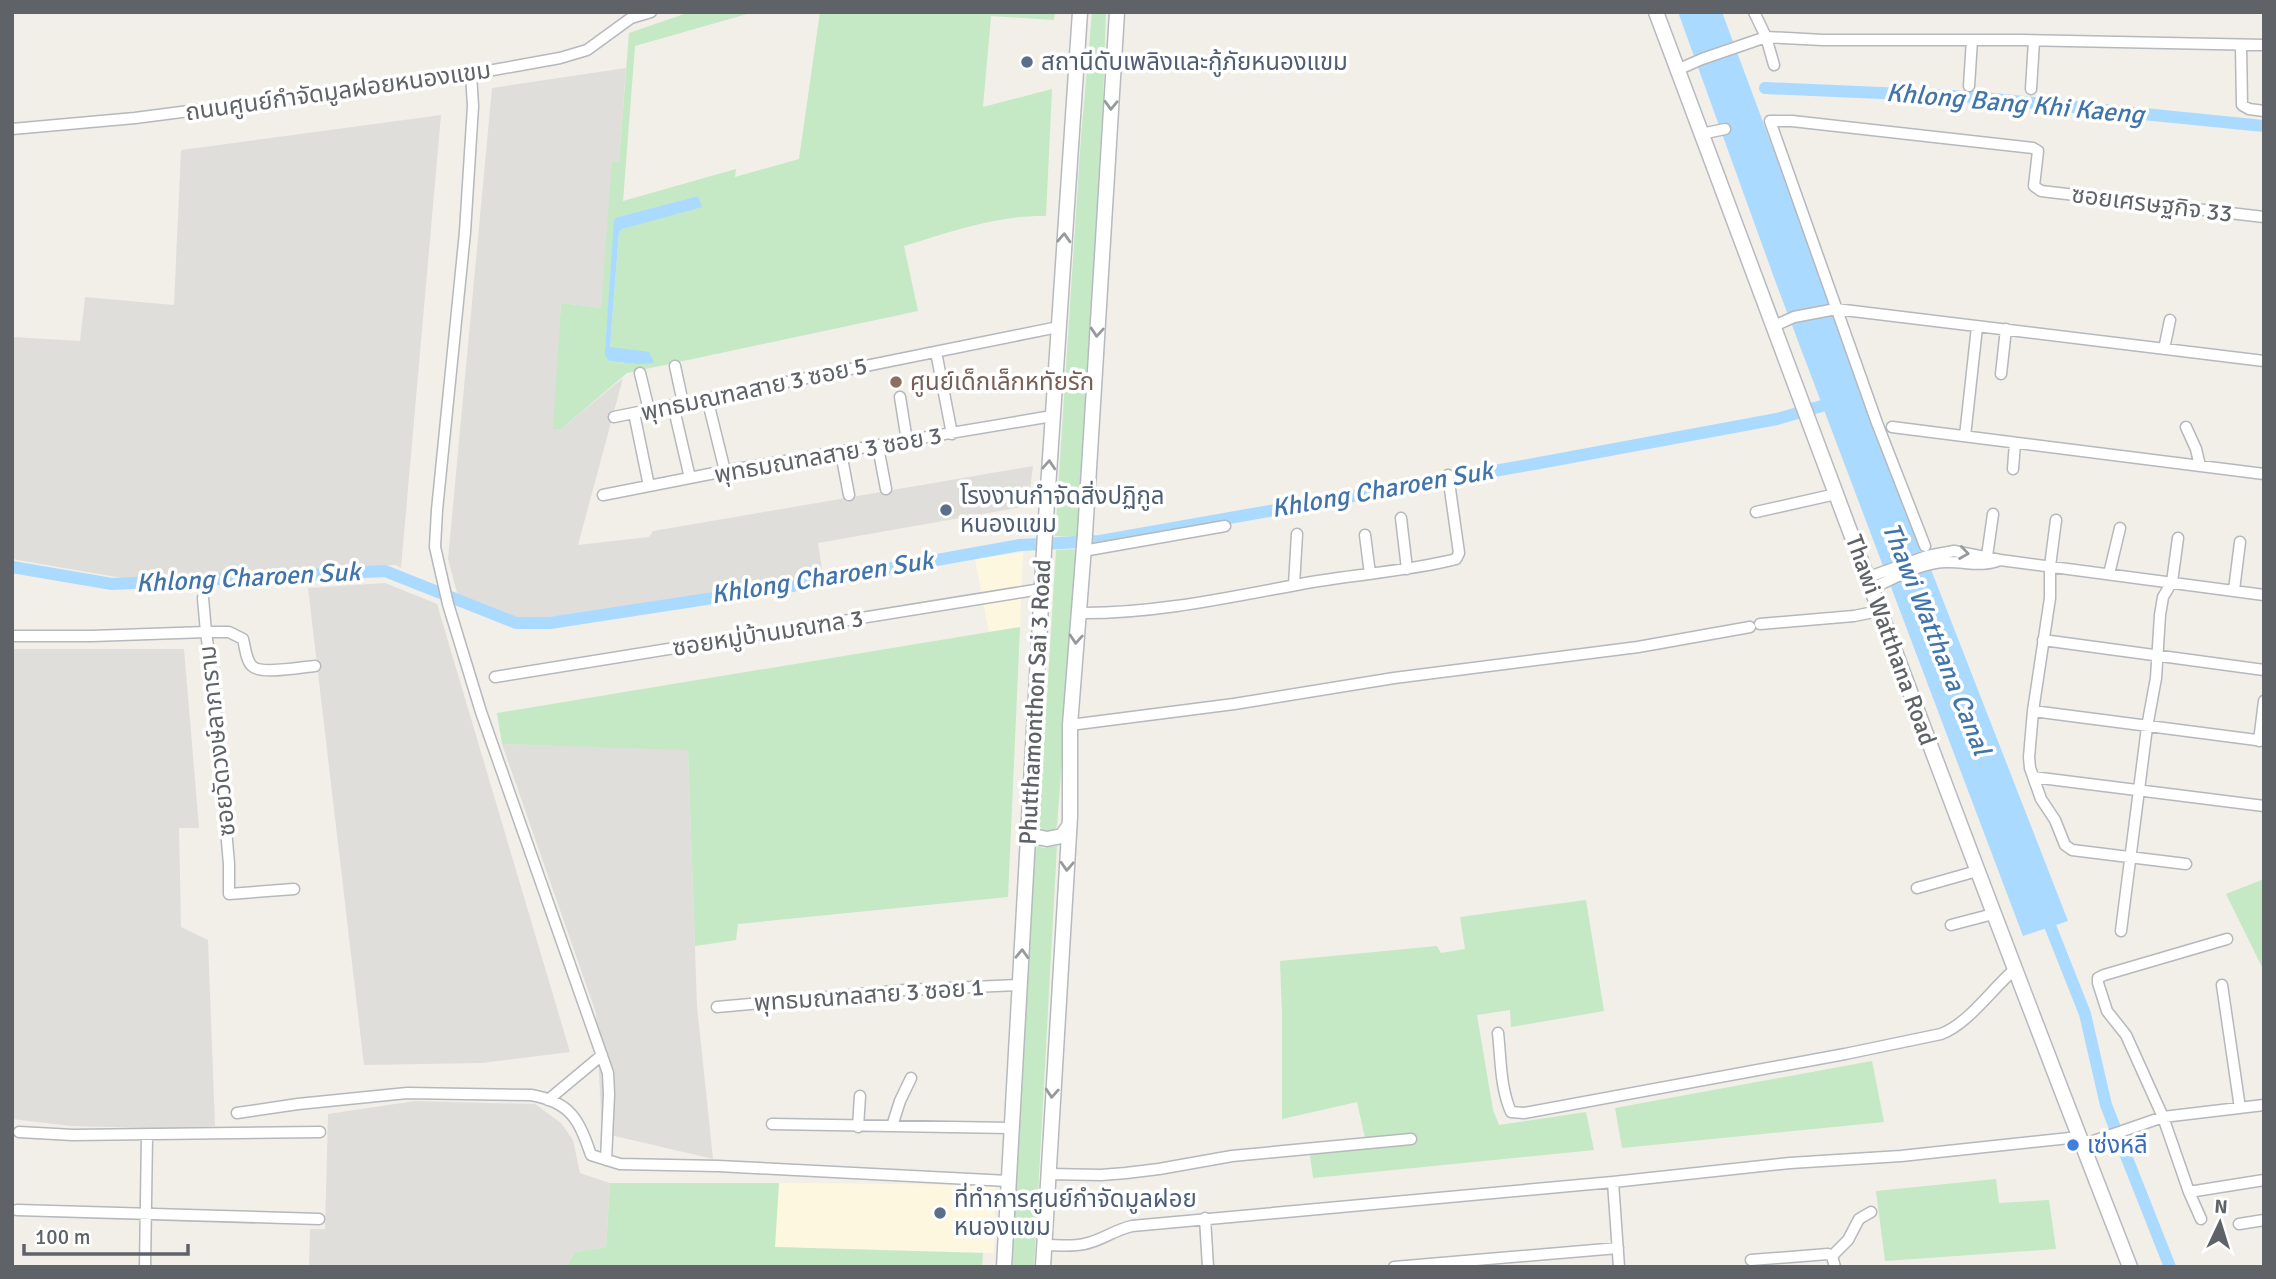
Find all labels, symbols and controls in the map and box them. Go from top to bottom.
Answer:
place label: สถานีดับเพลิงและกู้ภัยหนองแขม [1041,47,1348,77]
marker: สถานีดับเพลิงและกู้ภัยหนองแขม [1019,54,1035,70]
street label: ถนนศูนย์กำจัดมูลฝอยหนองแขม [183,55,493,127]
water label: Khlong Bang Khi Kaeng [1885,77,2147,131]
one-way arrow [1104,100,1119,111]
street label: ซอยเศรษฐกิจ 33 [2070,179,2234,229]
one-way arrow [1056,232,1071,243]
one-way arrow [1090,327,1105,338]
street label: พุทธมณฑลสาย 3 ซอย 5 [638,350,870,428]
place label: ศูนย์เด็กเล็กหทัยรัก [910,367,1094,397]
marker: ศูนย์เด็กเล็กหทัยรัก [888,374,904,390]
street label: พุทธมณฑลสาย 3 ซอย 3 [712,420,944,490]
water label: Khlong Charoen Suk [1269,454,1497,525]
one-way arrow [1041,459,1056,470]
place label: โรงงานกำจัดสิ่งปฏิกูล หนองแขม [960,480,1165,539]
marker: โรงงานกำจัดสิ่งปฏิกูล หนองแขม [938,502,954,518]
water label: Thawi Watthana Canal [1875,518,1998,762]
street label: Thawi Watthana Road [1839,531,1943,749]
water label: Khlong Charoen Suk [709,544,937,611]
one-way arrow [1958,545,1970,560]
water label: Khlong Charoen Suk [135,556,363,600]
street label: Phutthamonthon Sai 3 Road [1013,559,1057,845]
street label: ซอยหมู่บ้านมณฑล 3 [671,603,865,663]
one-way arrow [1069,634,1084,645]
street label: ซอยวัดวงษ์ลาภาราม [192,644,242,838]
one-way arrow [1060,861,1075,872]
one-way arrow [1014,948,1029,959]
street label: พุทธมณฑลสาย 3 ซอย 1 [753,972,985,1018]
one-way arrow [1045,1088,1060,1099]
place label: เซ่งหลี [2087,1130,2148,1160]
marker: เซ่งหลี [2065,1137,2081,1153]
place label: ที่ทำการศูนย์กำจัดมูลฝอย หนองแขม [954,1182,1197,1242]
north arrow [2185,1188,2255,1258]
text: N [2214,1195,2229,1219]
marker: ที่ทำการศูนย์กำจัดมูลฝอย หนองแขม [932,1205,948,1221]
scale bar [24,1212,189,1256]
text: 100 m [35,1224,90,1250]

